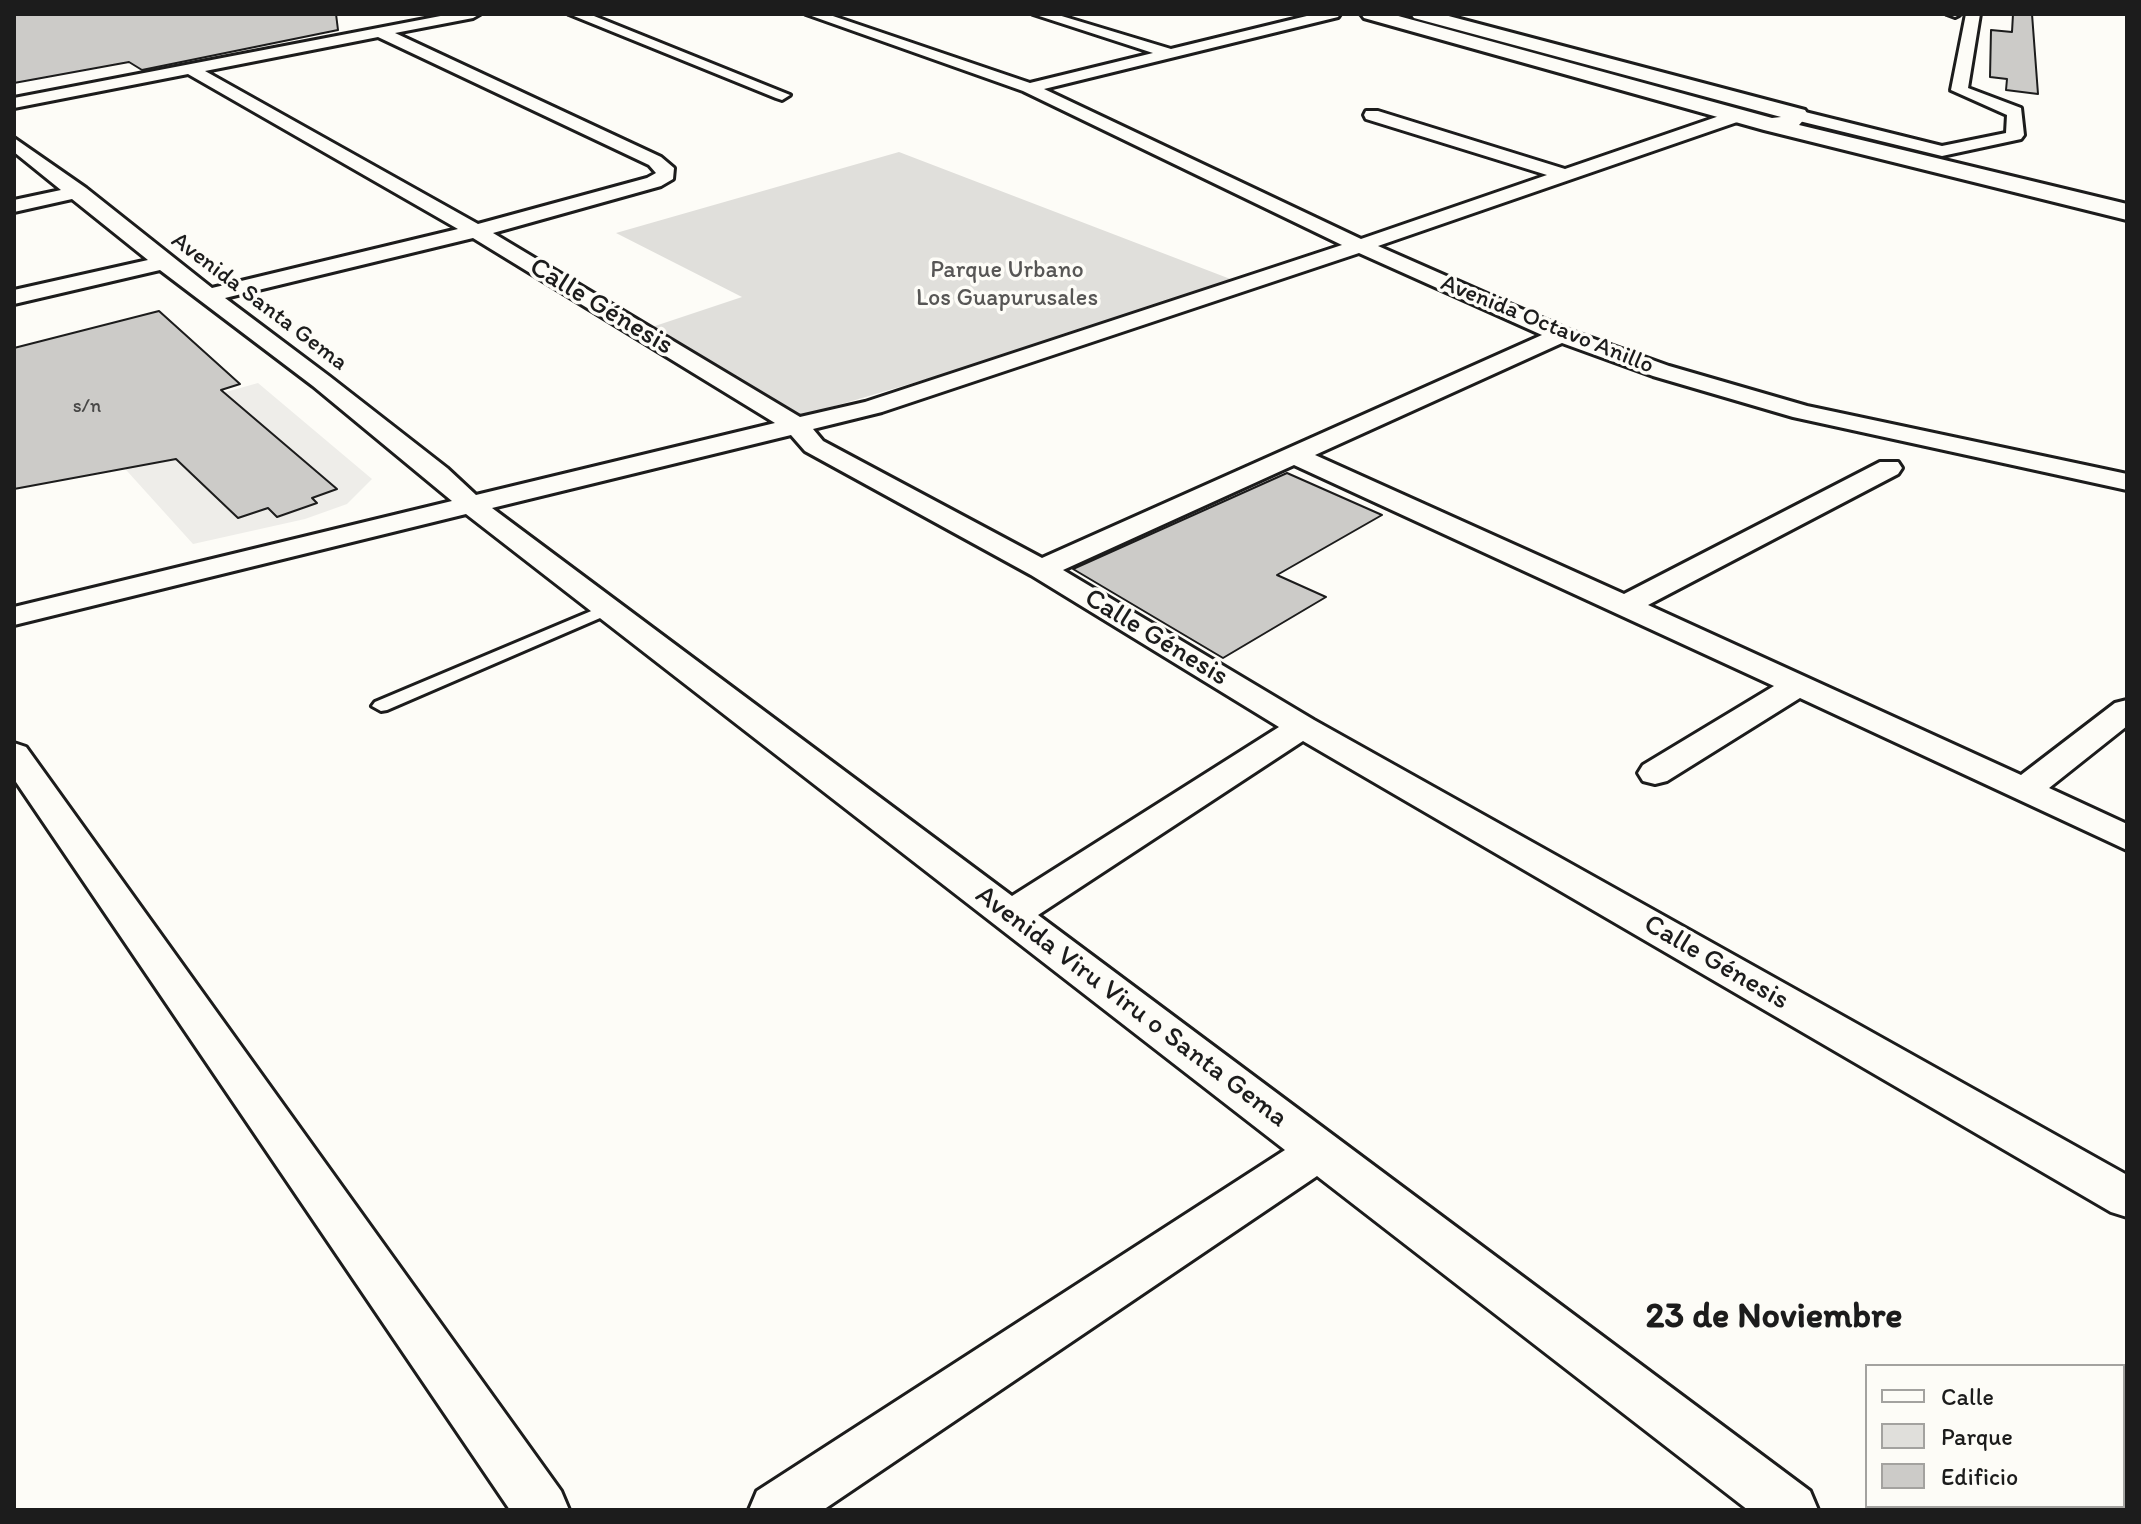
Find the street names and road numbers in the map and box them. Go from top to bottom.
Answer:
street label: Avenida Santa Gema [165,226,353,378]
street label: Calle Génesis [523,251,679,363]
street label: Avenida Octavo Anillo [1436,269,1658,381]
street label: Calle Génesis [1078,582,1234,694]
street label: Avenida Viru Viru o Santa Gema [968,879,1294,1135]
street label: Calle Génesis [1637,908,1795,1018]

